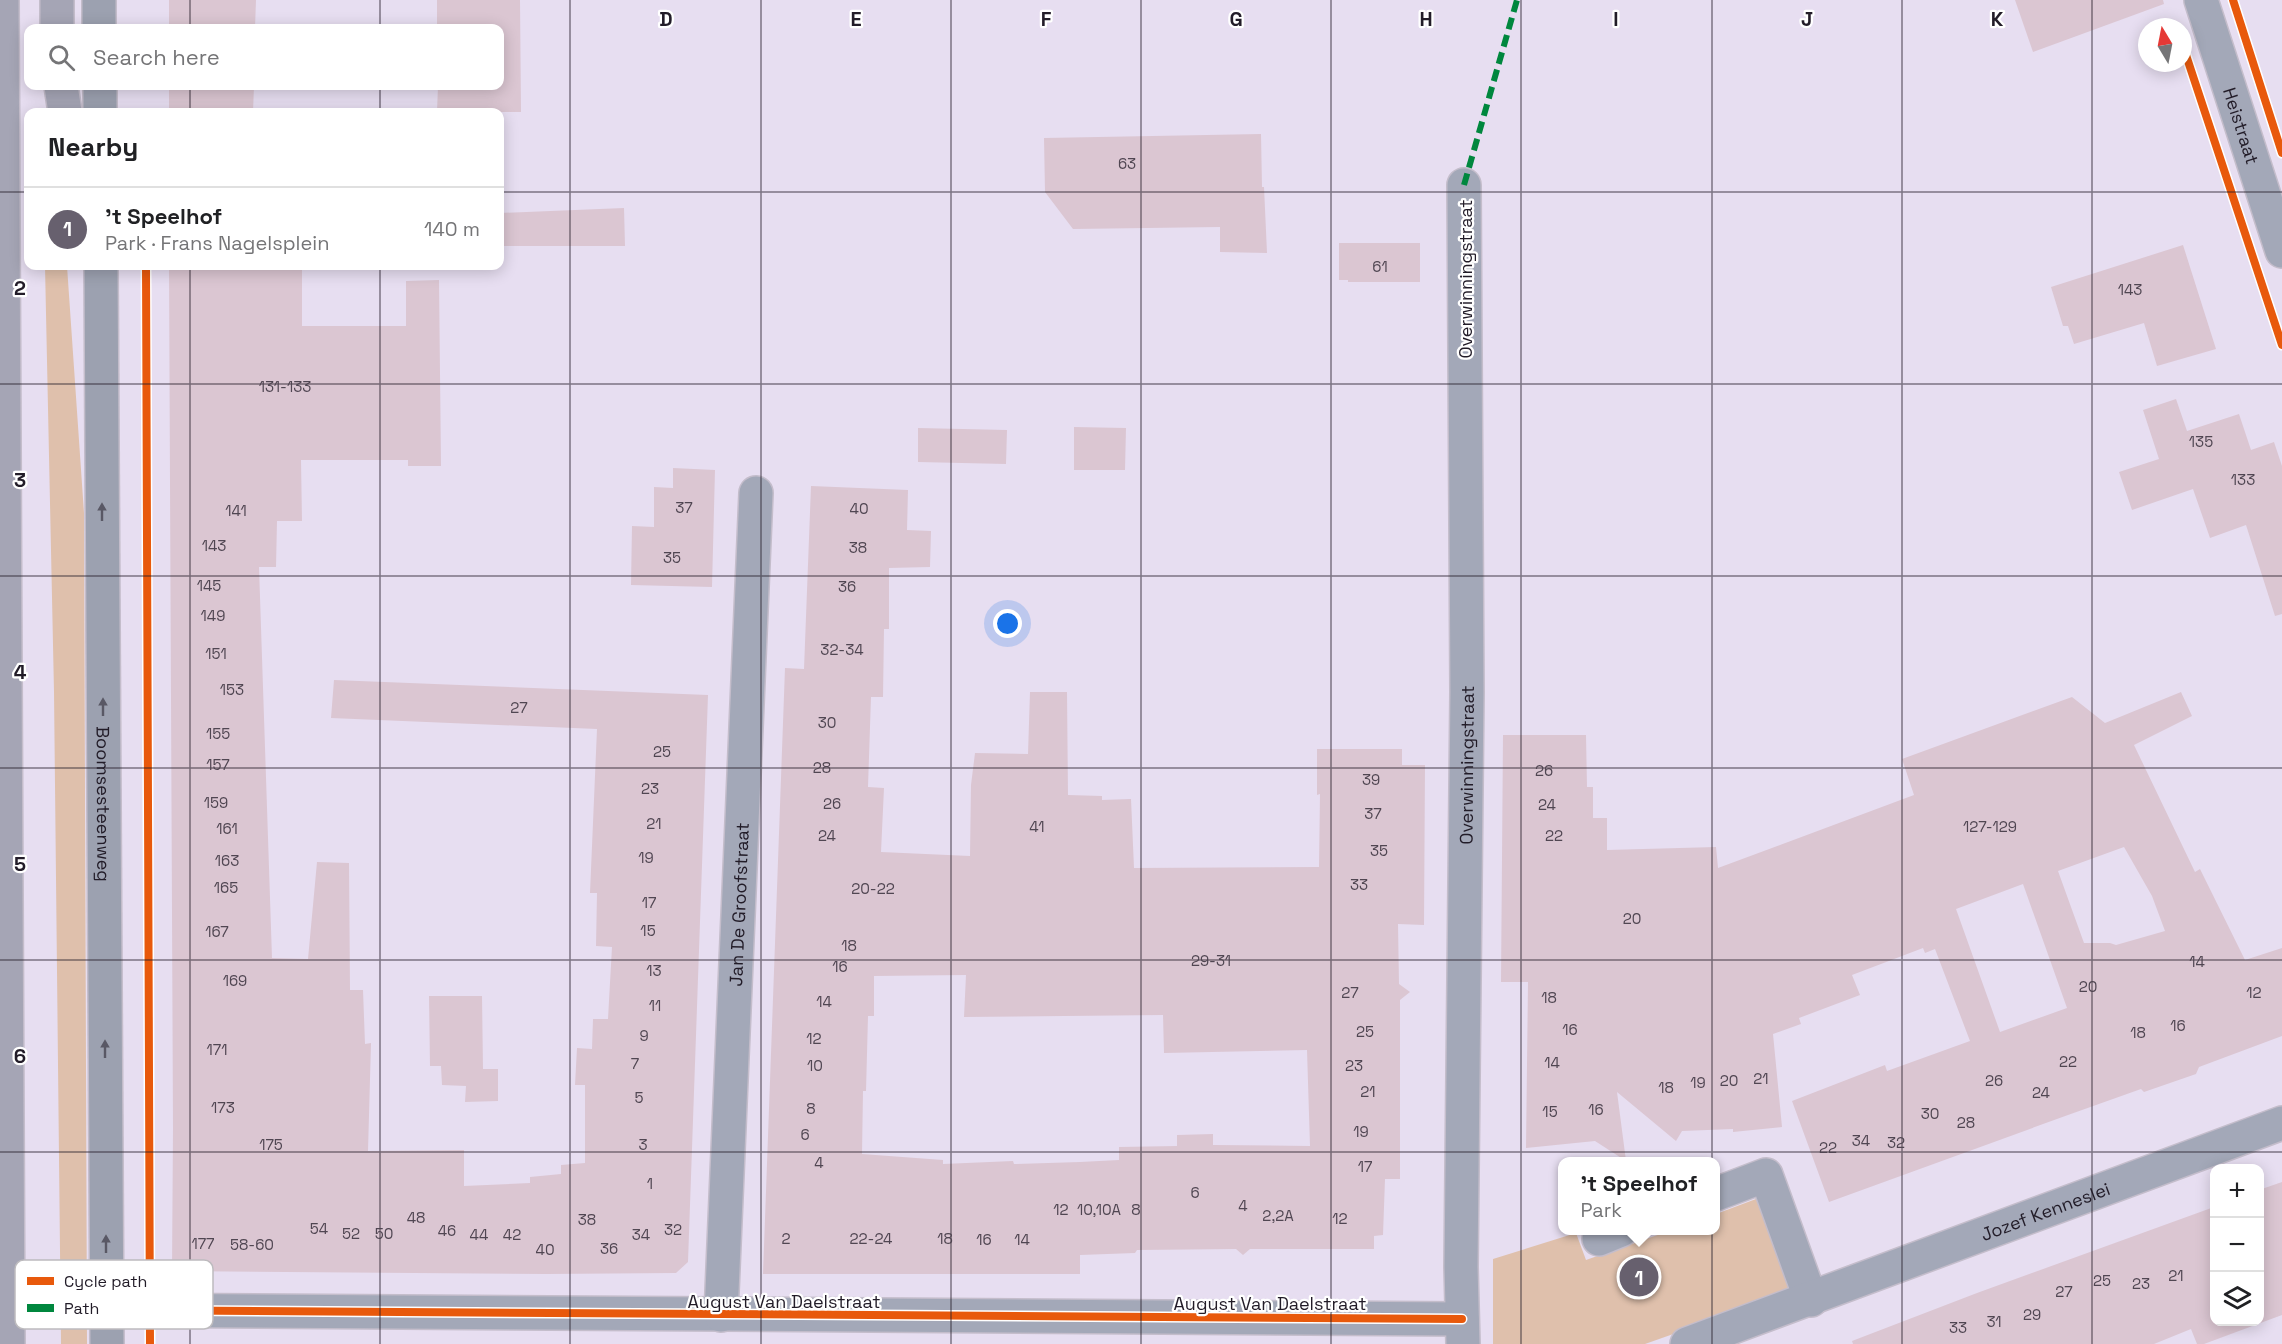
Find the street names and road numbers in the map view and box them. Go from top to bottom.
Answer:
street label: Heistraat [2218,84,2265,167]
street label: Overwinningstraat [1454,199,1477,359]
street label: Overwinningstraat [1454,685,1479,845]
street label: Boomsesteenweg [92,726,116,882]
street label: Jan De Groofstraat [724,822,753,987]
street label: Jozef Kenneslei [1977,1177,2113,1245]
street label: August Van Daelstraat [688,1290,880,1313]
street label: August Van Daelstraat [1174,1292,1366,1315]

